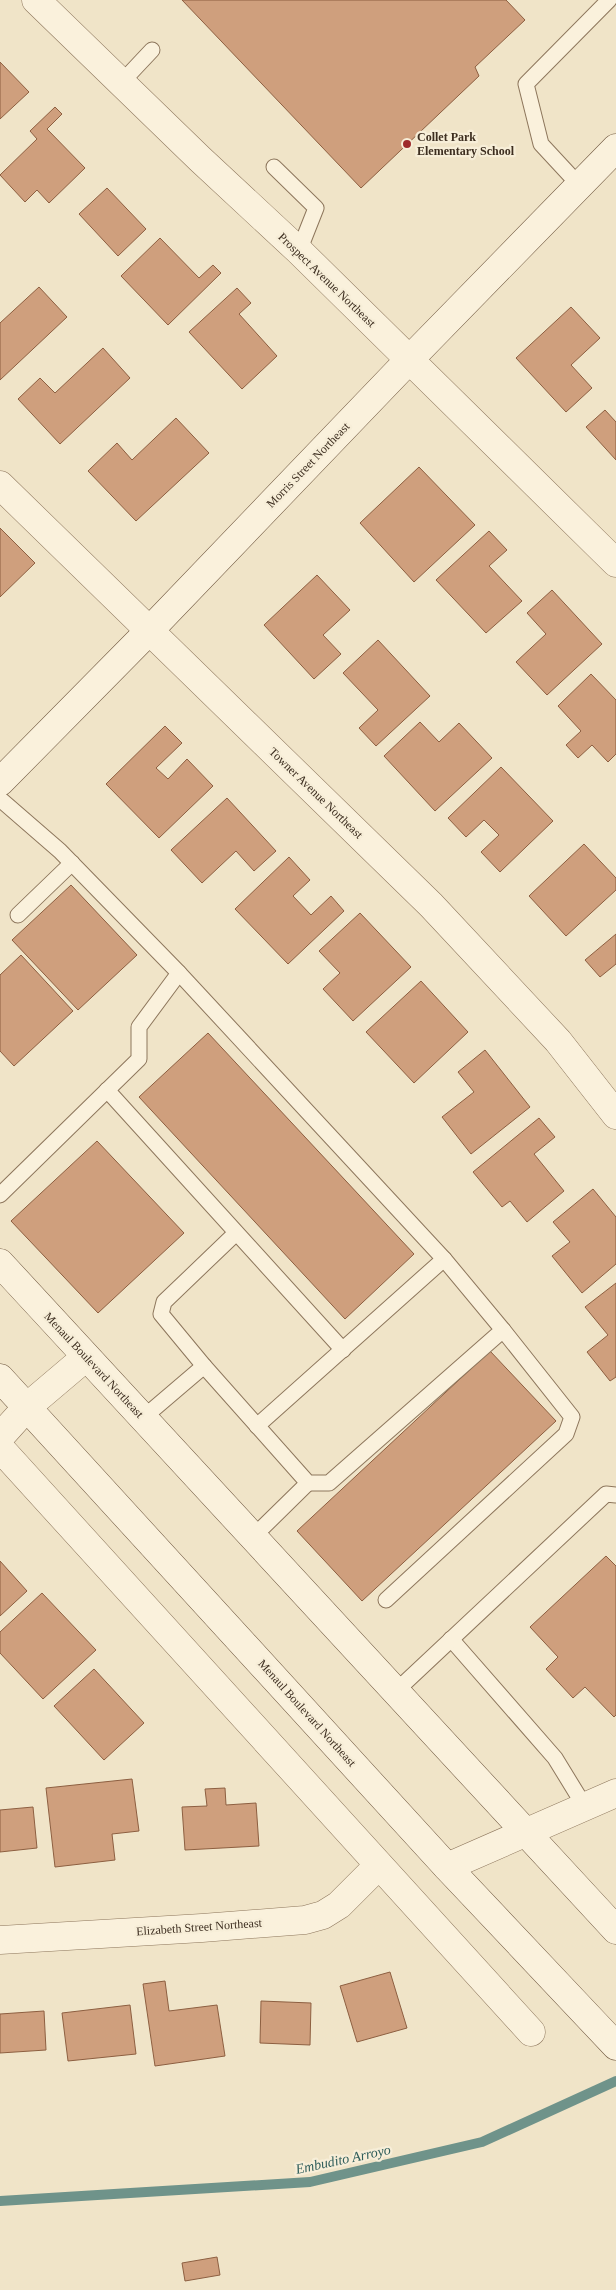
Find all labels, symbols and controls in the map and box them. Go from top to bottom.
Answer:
place label: Collet Park Elementary School [417,130,515,158]
marker: Collet Park Elementary School [401,138,413,150]
street label: Prospect Avenue Northeast [275,230,379,331]
street label: Morris Street Northeast [264,419,353,511]
street label: Towner Avenue Northeast [266,745,366,842]
street label: Menaul Boulevard Northeast [41,1309,147,1421]
street label: Menaul Boulevard Northeast [255,1657,359,1770]
street label: Elizabeth Street Northeast [136,1916,263,1938]
water label: Embudito Arroyo [293,2142,392,2177]

